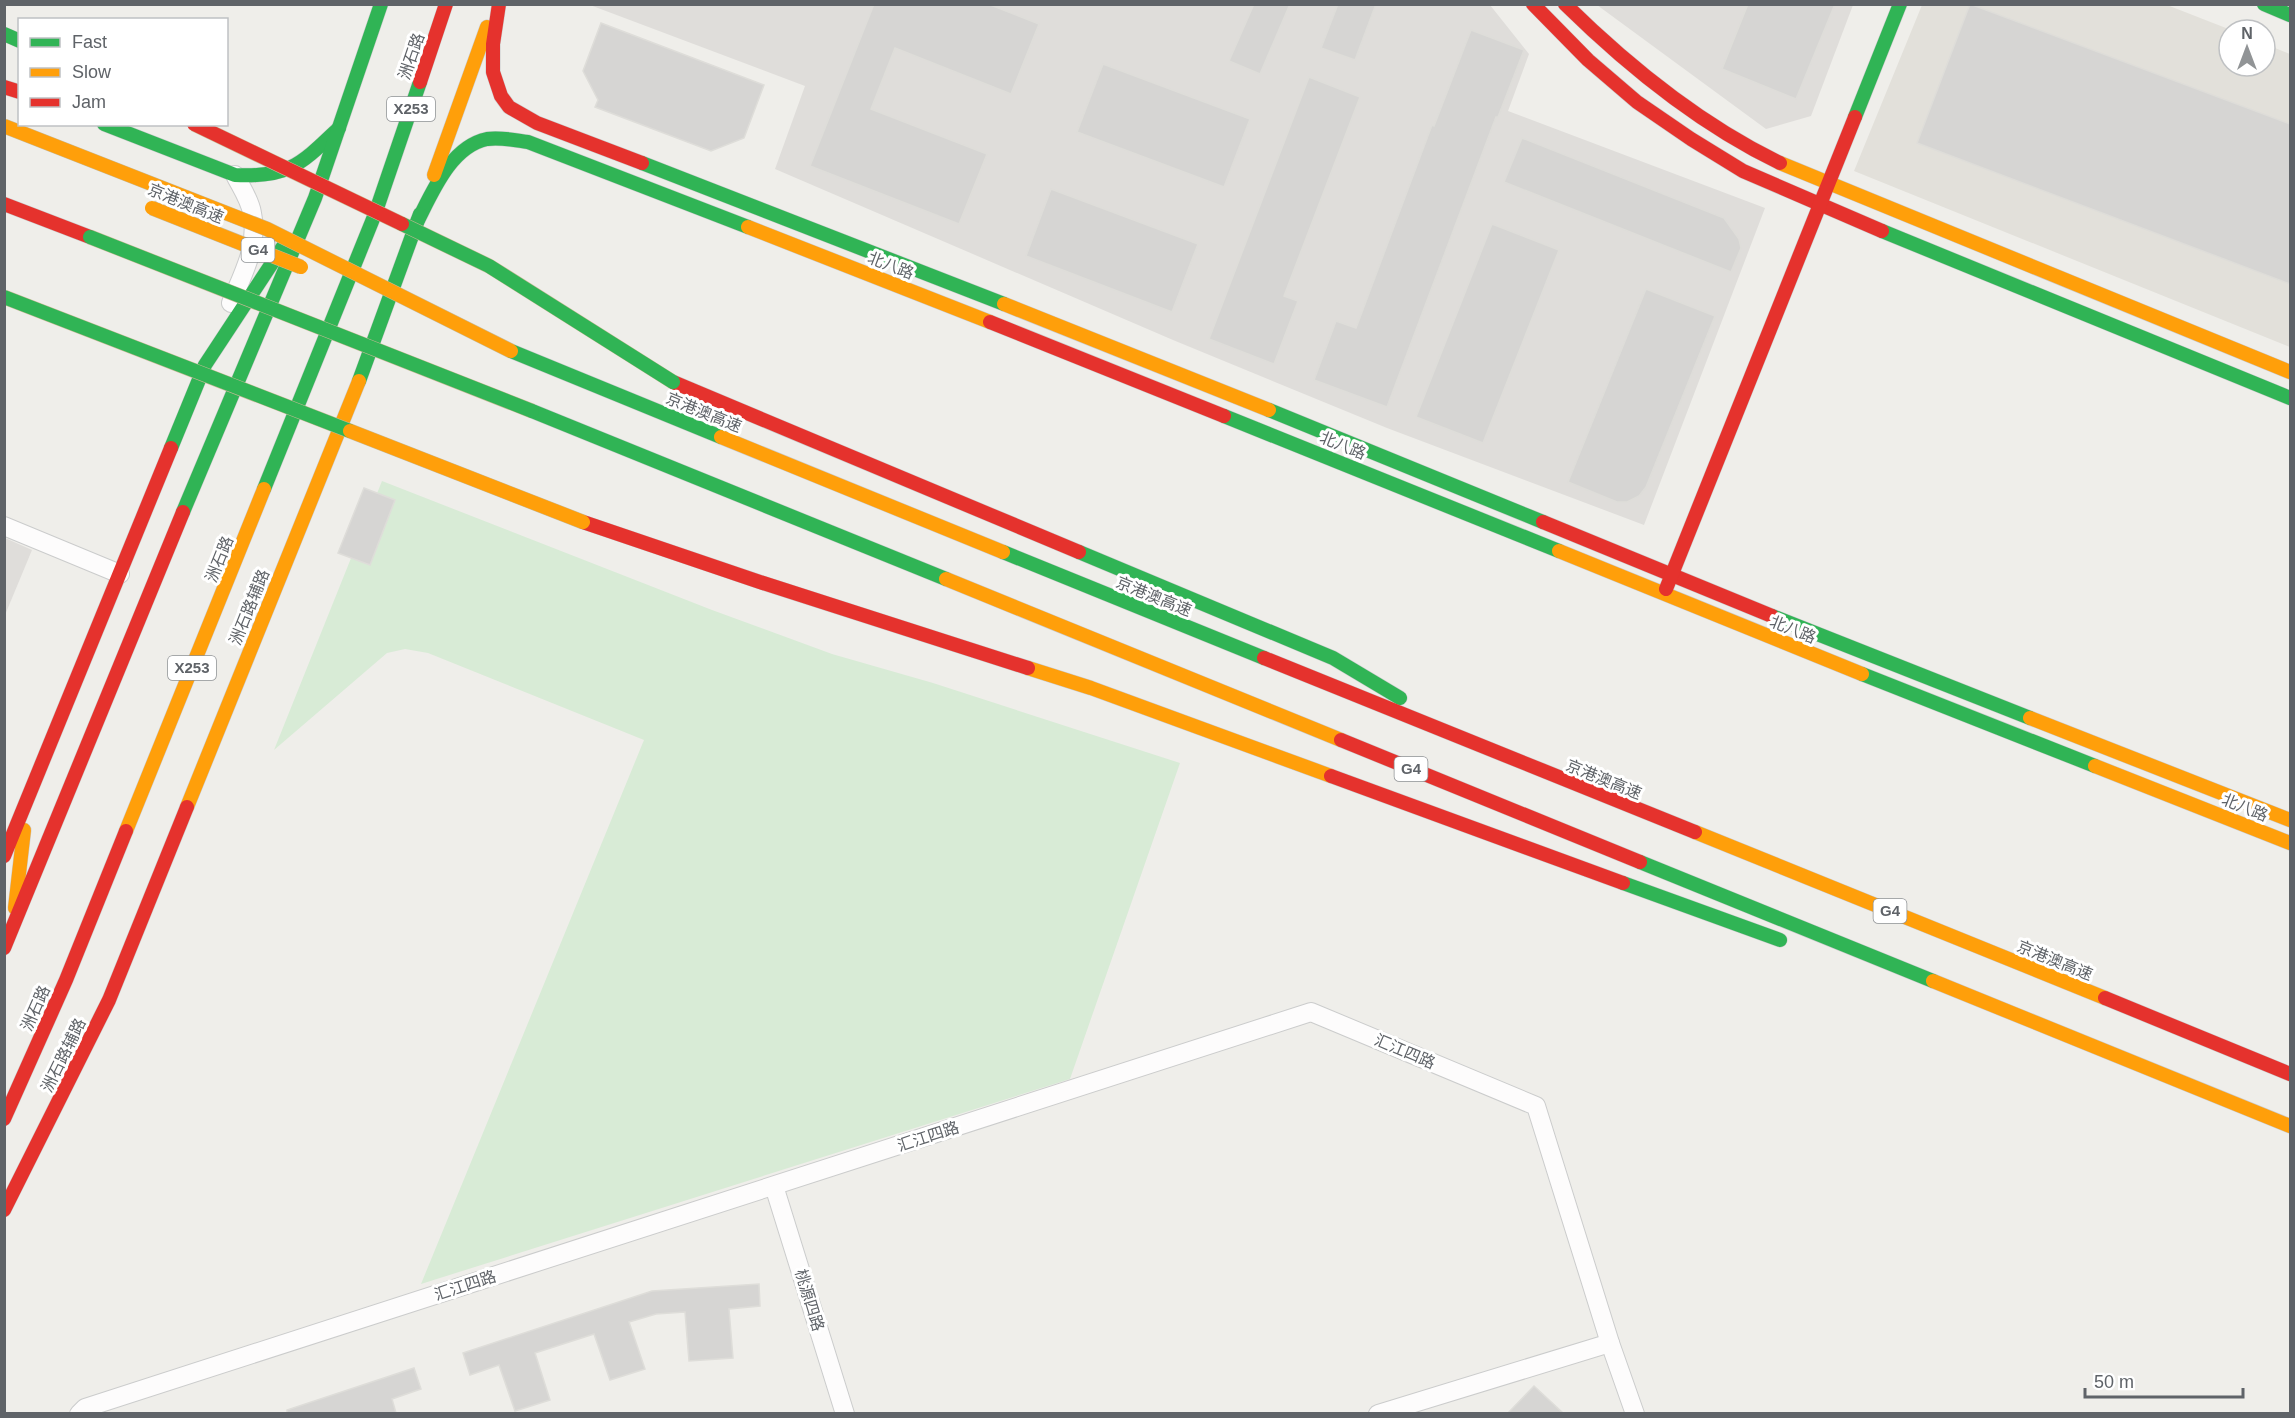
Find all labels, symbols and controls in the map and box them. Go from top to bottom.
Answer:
legend [18,18,228,126]
north arrow [2217,18,2277,78]
text: N [2241,25,2253,42]
street label: 洲石路 [396,31,427,82]
text: Fast [72,32,107,52]
text: Slow [72,62,112,82]
text: Jam [72,92,106,112]
road number: X253 [387,97,435,121]
street label: 京港澳高速 [146,181,226,226]
road number: G4 [242,238,274,262]
street label: 北八路 [865,249,916,282]
street label: 京港澳高速 [664,390,744,435]
street label: 北八路 [1317,429,1368,462]
street label: 洲石路 [203,534,236,585]
street label: 洲石路辅路 [227,567,272,647]
street label: 京港澳高速 [1114,574,1194,619]
street label: 北八路 [1767,613,1818,646]
road number: X253 [168,656,216,680]
road number: G4 [1394,757,1428,781]
street label: 京港澳高速 [1564,757,1644,802]
street label: 北八路 [2219,791,2270,824]
road number: G4 [1874,899,1906,923]
street label: 京港澳高速 [2015,938,2095,983]
street label: 洲石路 [18,983,53,1034]
street label: 洲石路辅路 [38,1016,89,1095]
street label: 汇江四路 [1372,1031,1438,1072]
street label: 汇江四路 [895,1119,961,1154]
street label: 桃源四路 [792,1267,827,1333]
street label: 汇江四路 [432,1268,498,1303]
scale bar [2085,1361,2242,1399]
text: 50 m [2094,1372,2134,1392]

